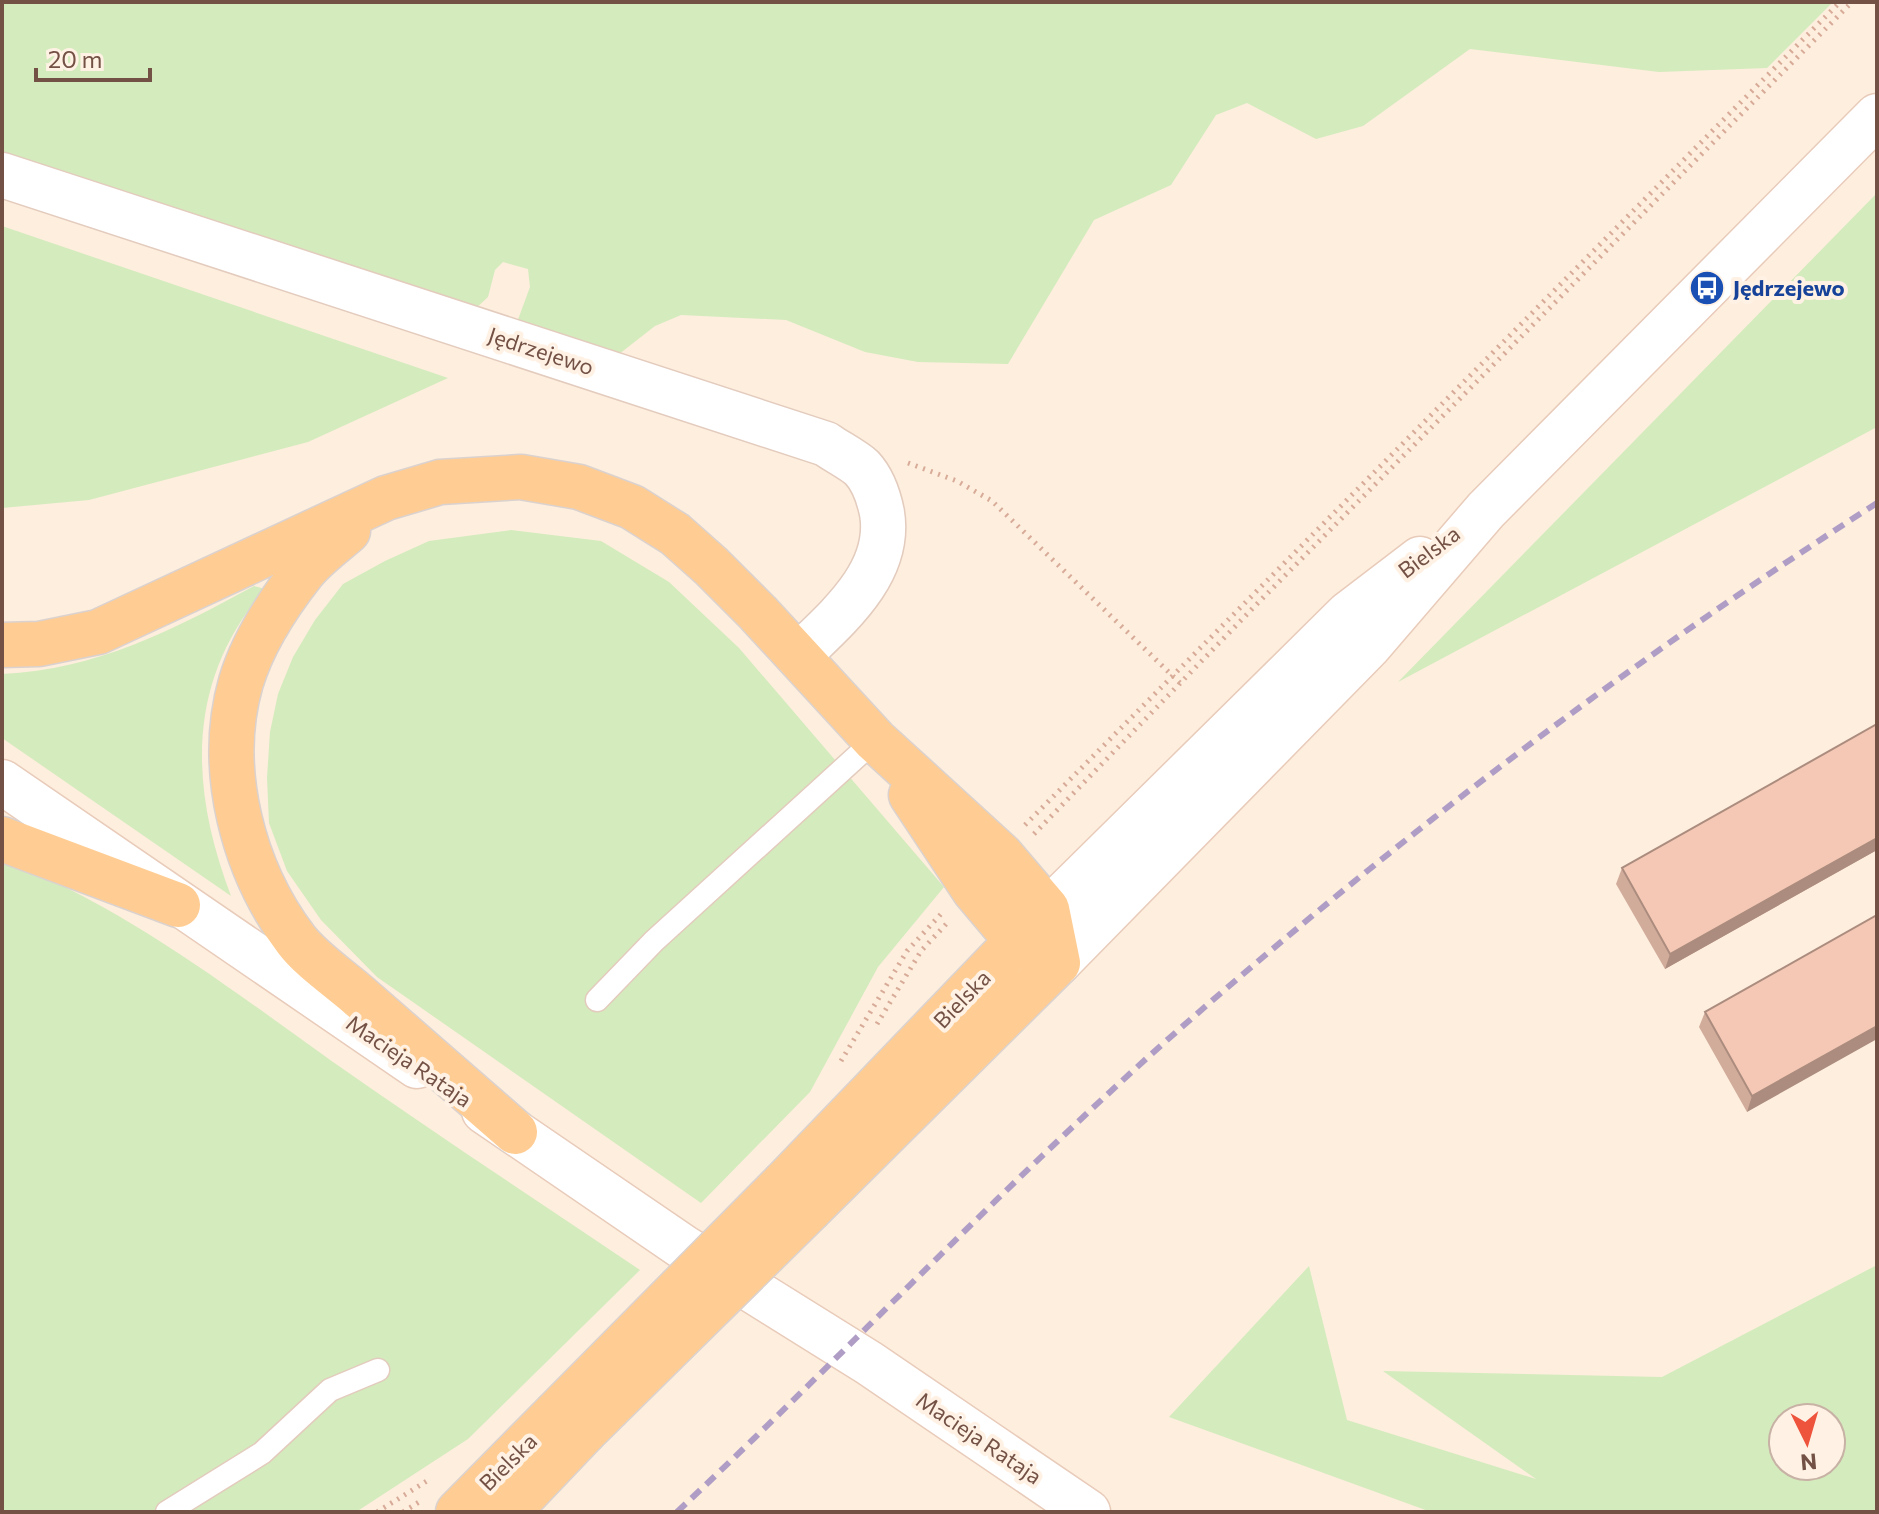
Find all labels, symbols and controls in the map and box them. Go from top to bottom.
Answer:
scale bar [36,32,150,82]
text: 20 m [48,44,102,73]
bus stop icon: Jędrzejewo [1688,269,1726,307]
place label: Jędrzejewo [1733,274,1845,301]
street label: Jędrzejewo [485,321,597,380]
street label: Bielska [1392,520,1465,584]
street label: Bielska [927,964,996,1033]
street label: Macieja Rataja [341,1009,477,1113]
street label: Macieja Rataja [911,1386,1047,1490]
north arrow [1767,1402,1847,1482]
street label: Bielska [473,1427,542,1496]
text: N [1799,1448,1818,1477]

